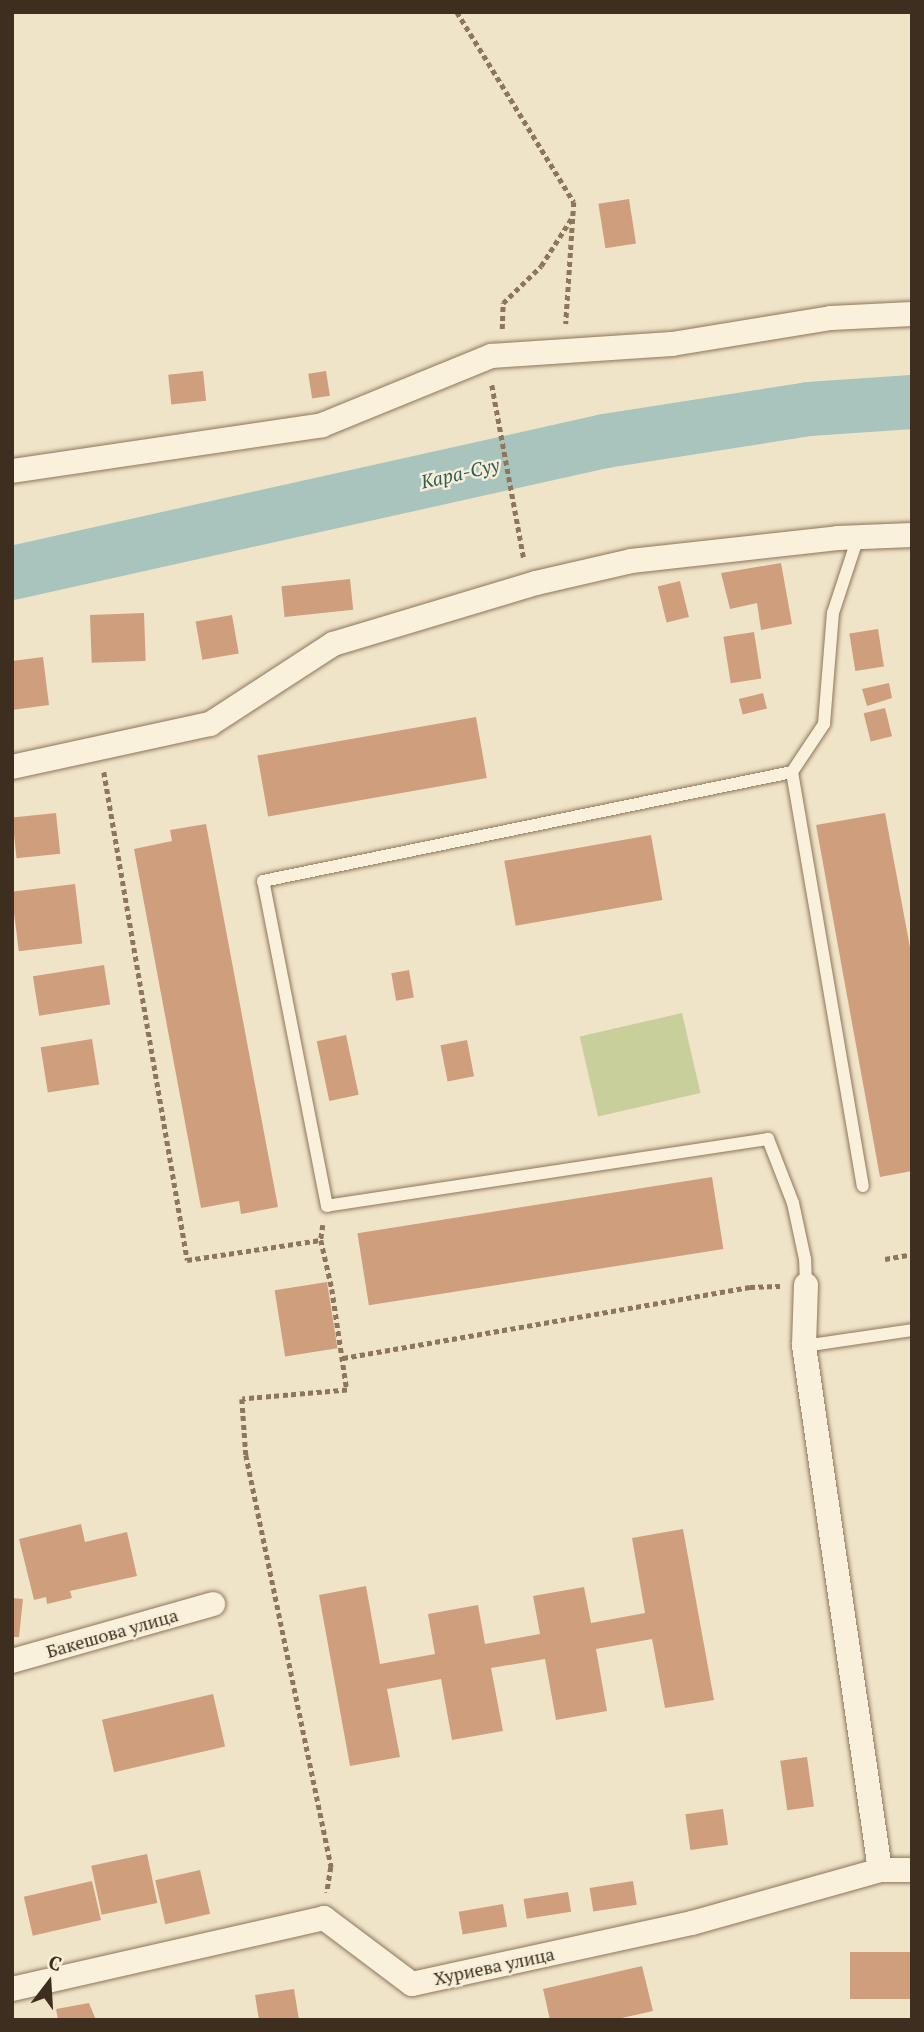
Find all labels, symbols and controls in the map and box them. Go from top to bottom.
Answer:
water label: Кара-Суу [419,453,501,493]
street label: Бакешова улица [44,1604,180,1662]
street label: Хуриева улица [432,1943,556,1989]
north arrow [14,1948,84,2018]
text: С [46,1949,65,1976]

